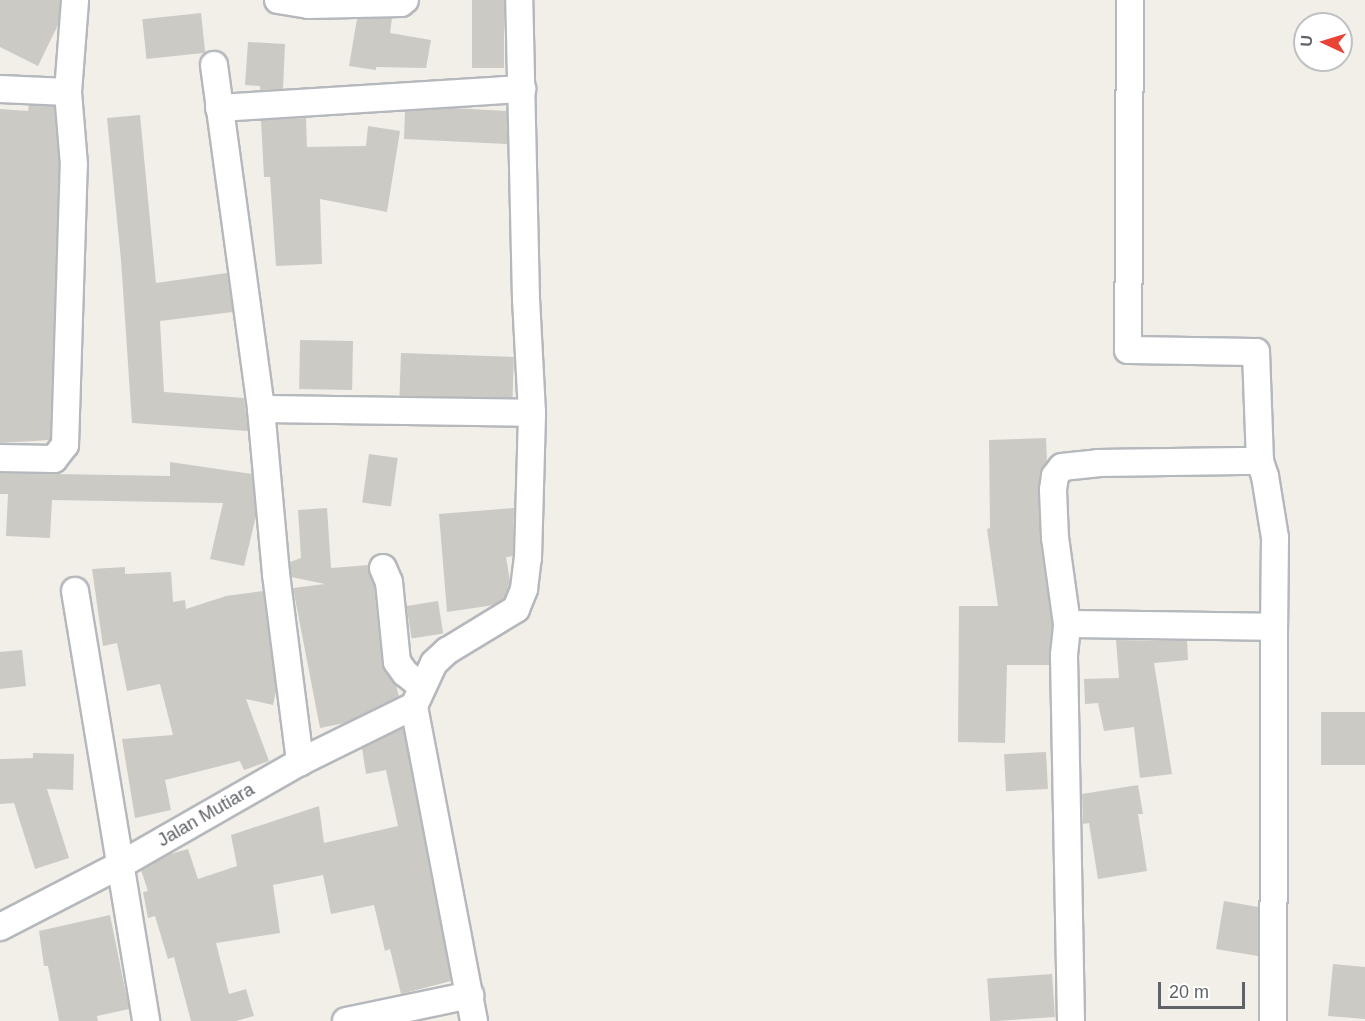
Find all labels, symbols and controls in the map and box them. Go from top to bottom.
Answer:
north arrow [1293,12,1353,72]
text: U [1298,34,1315,47]
street label: Jalan Mutiara [154,779,258,851]
scale bar [1161,970,1248,1008]
text: 20 m [1169,982,1209,1002]

